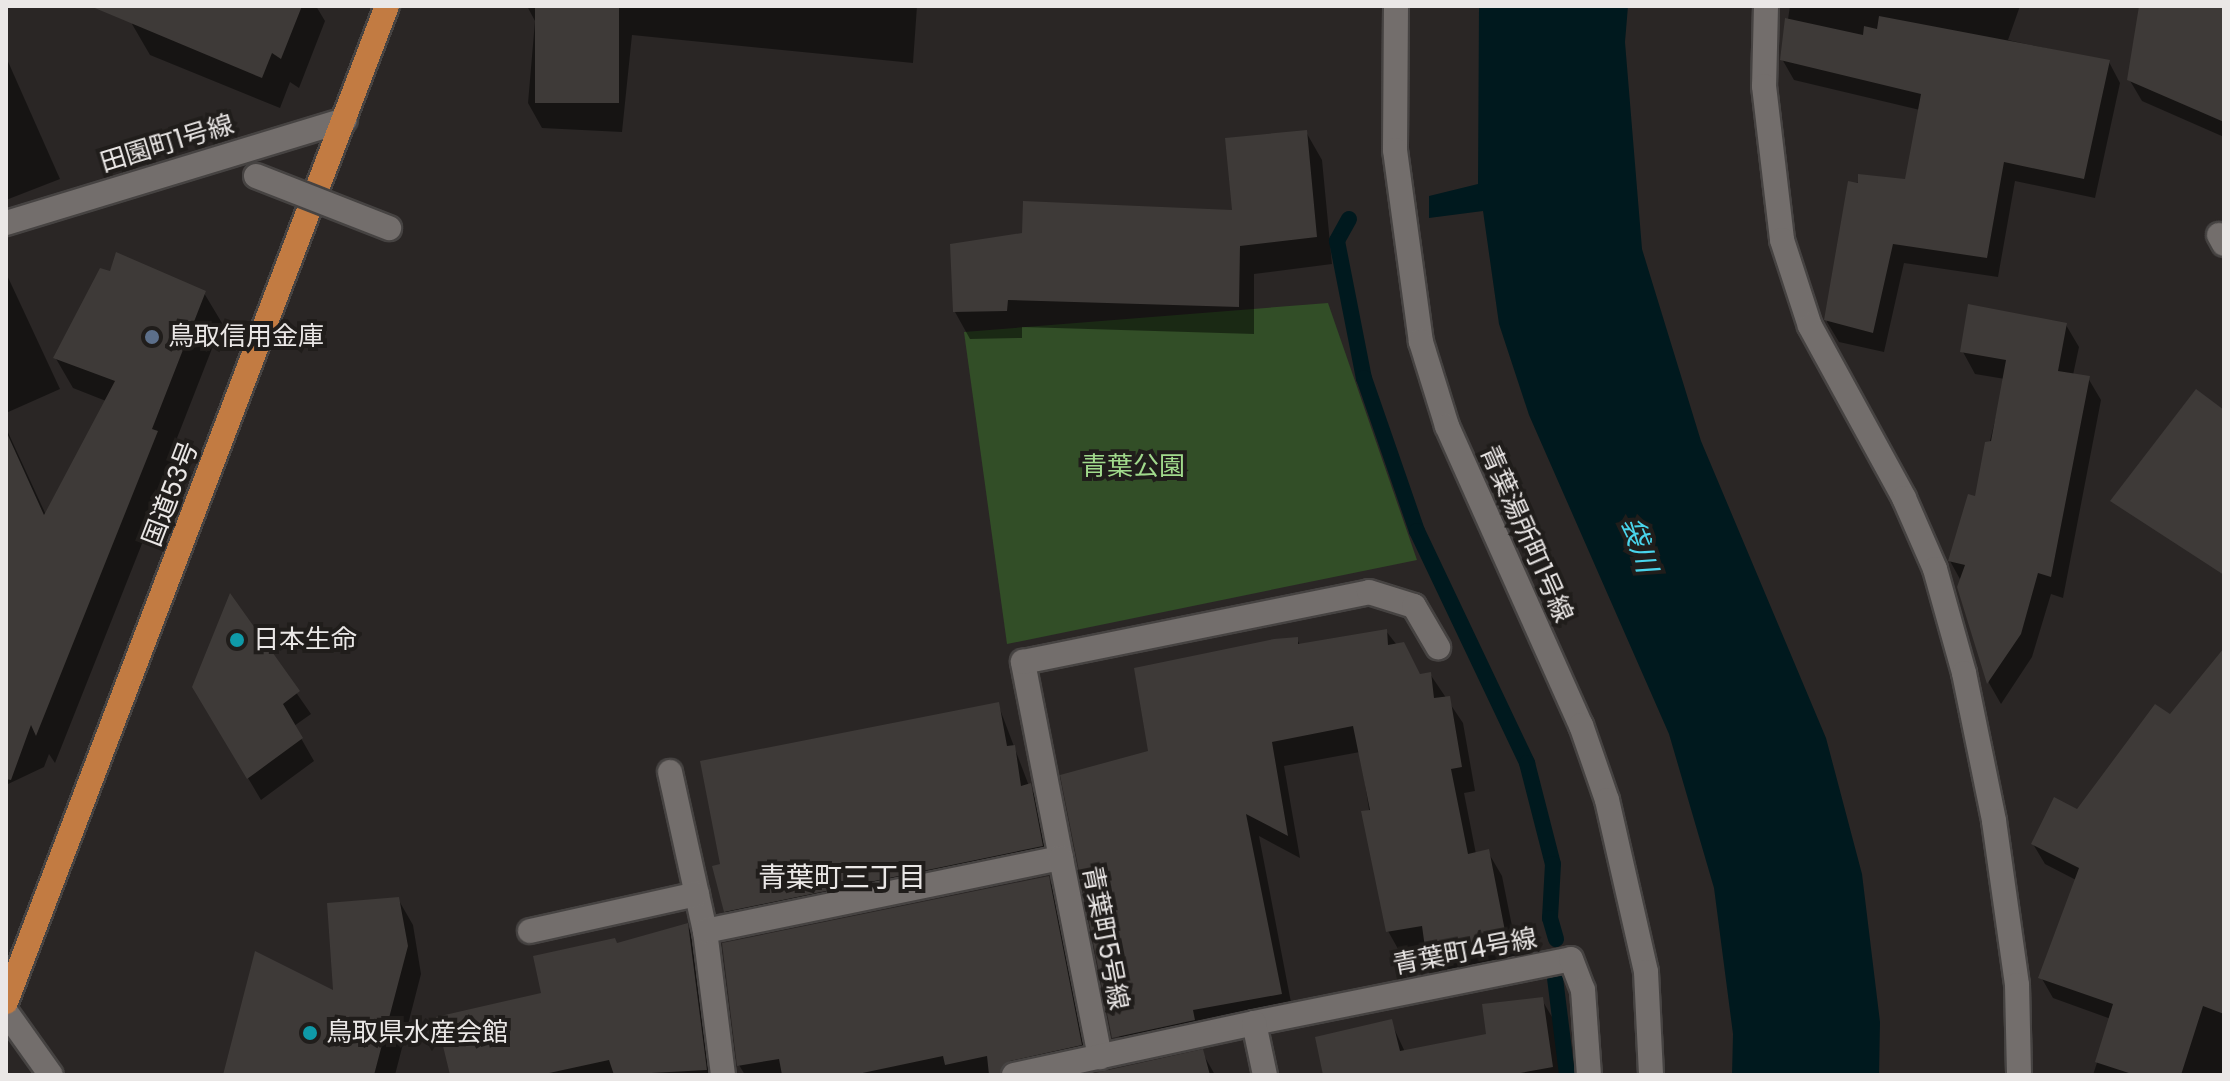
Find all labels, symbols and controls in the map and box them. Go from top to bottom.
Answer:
street label: 田園町1号線 [96,109,238,179]
place label: 鳥取信用金庫 [168,321,324,353]
marker: 鳥取信用金庫 [143,328,161,346]
street label: 国道53号 [137,437,205,551]
street label: 青葉湯所町1号線 [1473,441,1579,627]
park label: 青葉公園 [1081,451,1185,483]
water label: 袋川 [1614,513,1664,577]
place label: 日本生命 [253,624,357,656]
marker: 日本生命 [228,631,246,649]
district label: 青葉町三丁目 [758,861,926,895]
street label: 青葉町5号線 [1076,863,1134,1013]
street label: 青葉町4号線 [1390,923,1540,981]
place label: 鳥取県水産会館 [326,1017,508,1049]
marker: 鳥取県水産会館 [301,1024,319,1042]

